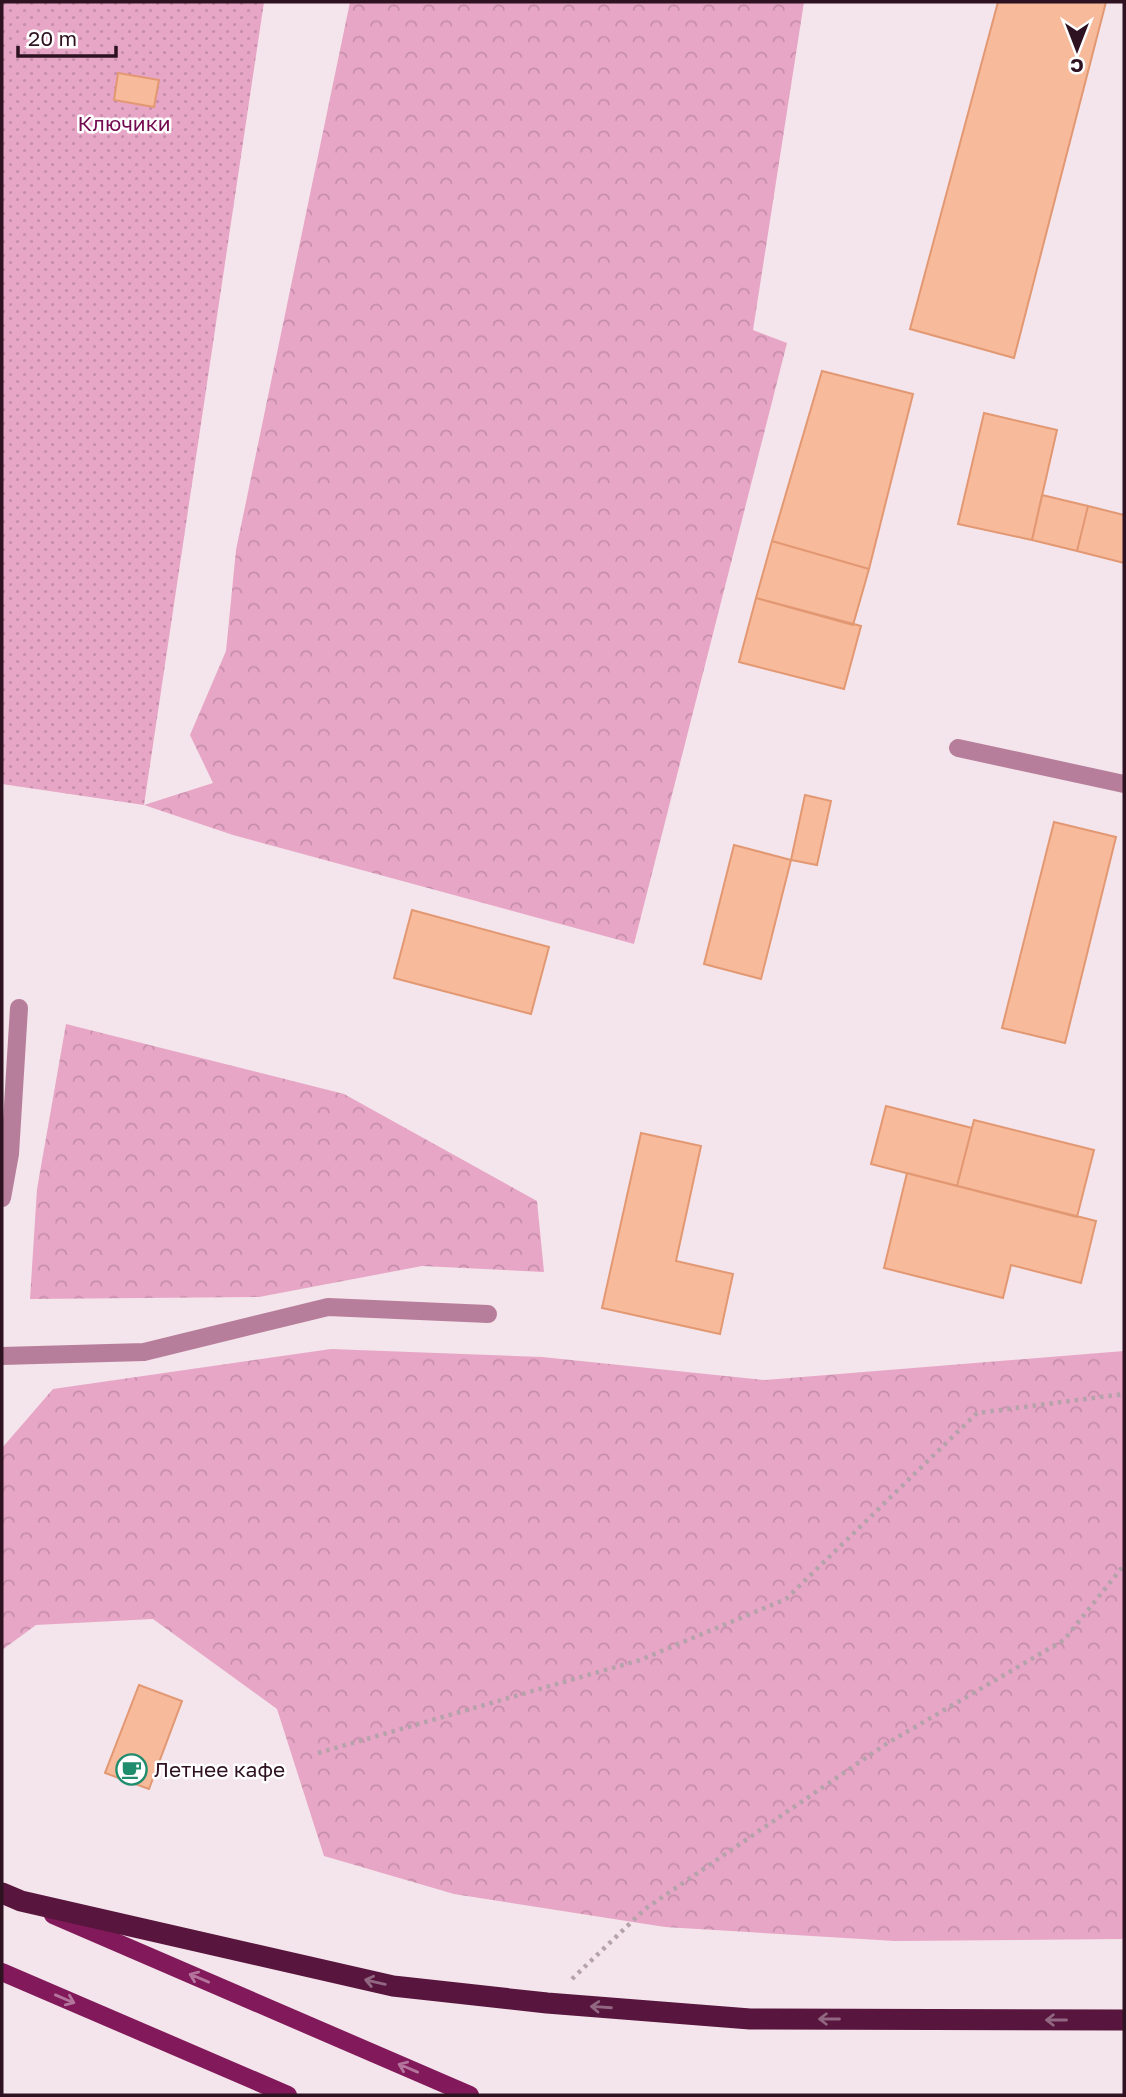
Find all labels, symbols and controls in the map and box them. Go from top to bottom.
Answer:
scale bar [18,14,116,58]
north arrow [1042,14,1112,84]
text: 20 m [28,25,77,51]
text: С [1070,55,1084,78]
park label: Ключики [77,110,171,136]
cafe icon: Летнее кафе [114,1753,148,1787]
place label: Летнее кафе [154,1756,285,1782]
one-way arrow [189,1971,210,1984]
one-way arrow [365,1975,387,1988]
one-way arrow [53,1993,75,2006]
one-way arrow [591,2000,613,2013]
one-way arrow [817,2012,840,2026]
one-way arrow [1045,2013,1068,2027]
one-way arrow [398,2061,419,2074]

